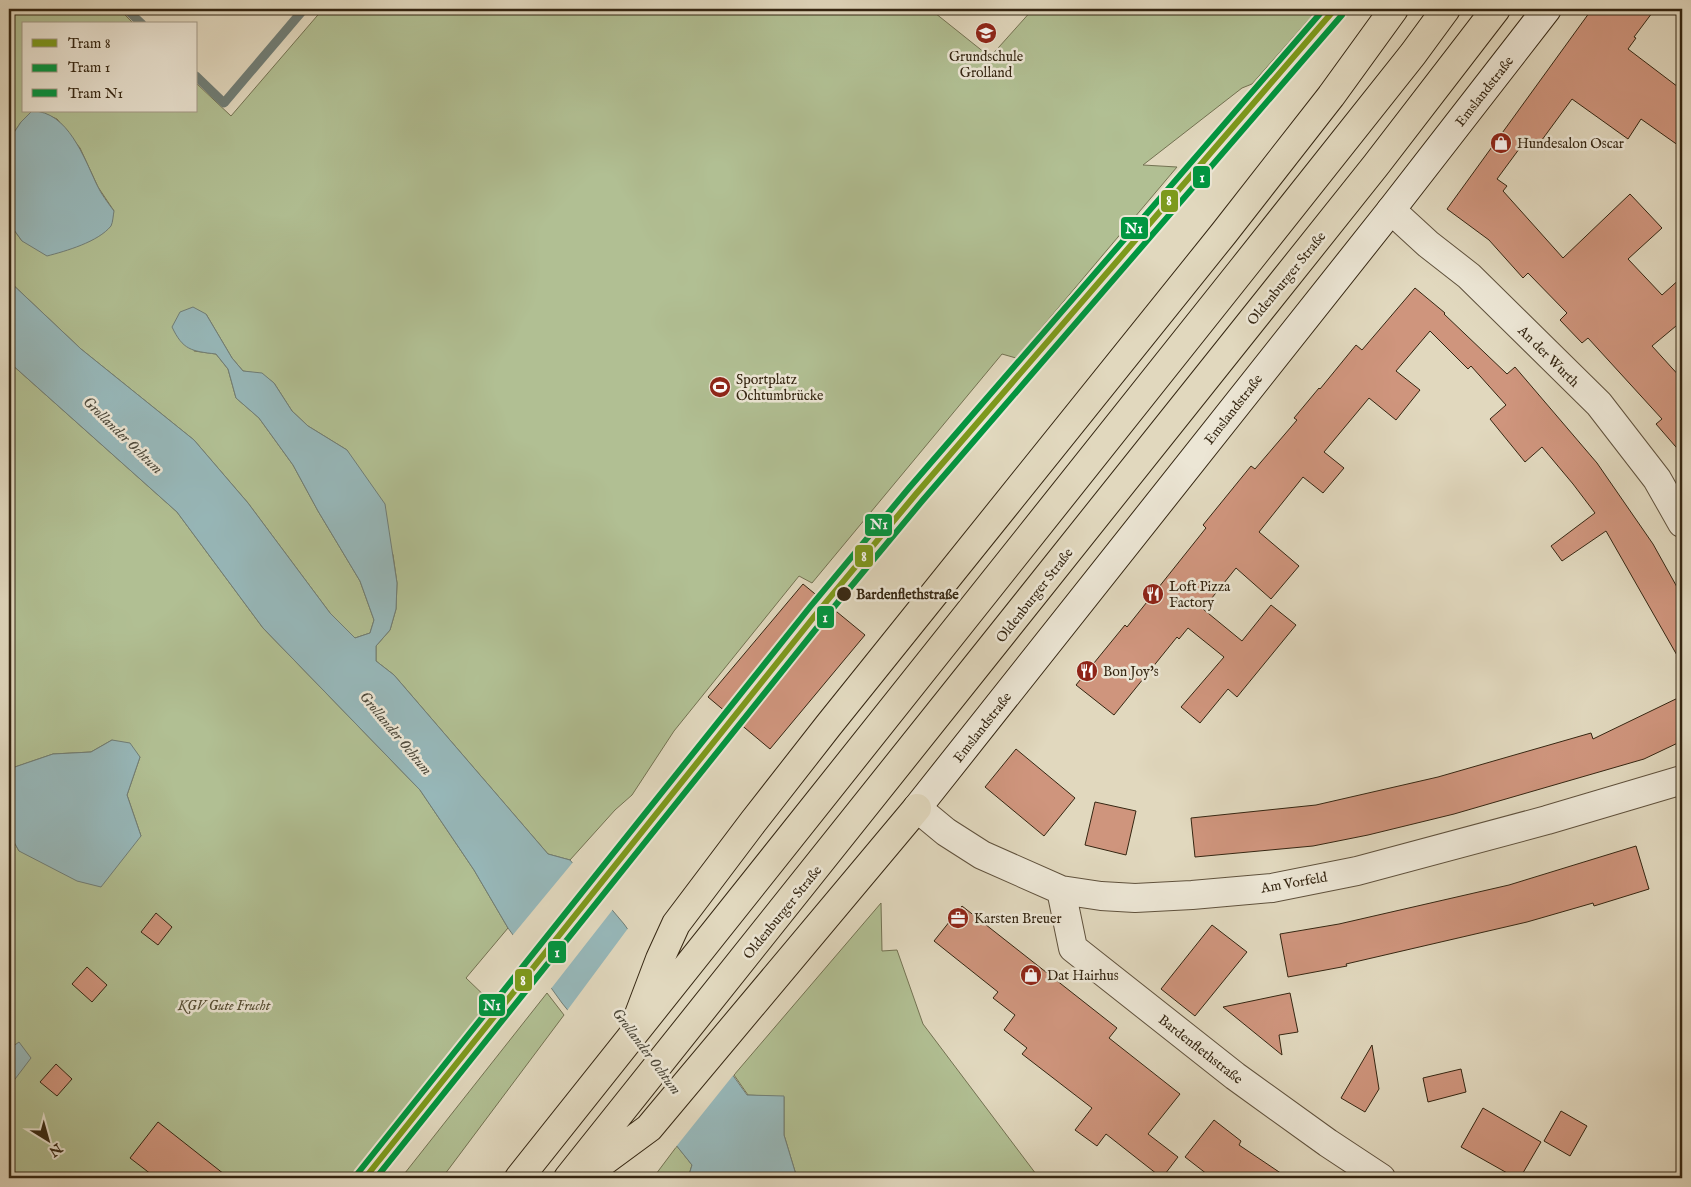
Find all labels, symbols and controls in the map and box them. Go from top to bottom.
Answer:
school or university icon: Grundschule Grolland [974,21,998,45]
legend [22,22,198,112]
text: Tram 8 [68,34,111,53]
place label: Grundschule Grolland [949,48,1024,82]
street label: Emslandstraße [1452,52,1518,131]
text: Tram 1 [68,58,110,77]
text: Tram N1 [68,84,123,103]
shop icon: Hundesalon Oscar [1489,131,1513,155]
place label: Hundesalon Oscar [1517,135,1624,153]
line badge: 1 [1192,165,1211,189]
text: 1 [1199,169,1205,187]
line badge: 8 [1160,189,1179,213]
text: 8 [1166,192,1172,210]
line badge: N1 [1120,216,1149,240]
text: N1 [1124,220,1143,238]
street label: Oldenburger Straße [1243,228,1330,329]
street label: An der Wurth [1513,321,1583,392]
street label: Emslandstraße [1201,370,1267,449]
place label: Sportplatz Ochtumbrücke [736,371,824,405]
sports icon: Sportplatz Ochtumbrücke [708,375,732,399]
water label: Grollander Ochtum [79,393,167,478]
line badge: N1 [864,513,893,537]
text: N1 [869,516,888,534]
line badge: 8 [854,544,874,568]
street label: Oldenburger Straße [992,544,1078,647]
text: 8 [861,548,867,566]
place label: Loft Pizza Factory [1169,578,1231,612]
restaurant icon: Loft Pizza Factory [1141,582,1165,606]
marker: Bardenflethstraße [835,585,853,603]
place label: Bardenflethstraße [856,586,959,604]
line badge: 1 [816,605,835,629]
text: 1 [822,609,828,627]
restaurant icon: Bon Joy's [1075,659,1099,683]
place label: Bon Joy's [1103,663,1159,681]
water label: Grollander Ochtum [355,688,436,779]
street label: Emslandstraße [950,688,1016,767]
street label: Oldenburger Straße [739,862,826,963]
street label: Am Vorfeld [1259,868,1329,898]
office icon: Karsten Breuer [946,906,970,930]
place label: Karsten Breuer [974,910,1062,928]
line badge: 1 [547,940,567,964]
text: 1 [554,944,560,962]
shop icon: Dat Hairhus [1019,963,1043,987]
place label: Dat Hairhus [1047,967,1119,985]
line badge: 8 [514,968,533,992]
text: 8 [520,972,526,990]
line badge: N1 [478,993,506,1017]
park label: KGV Gute Frucht [177,997,271,1015]
text: N1 [482,997,501,1015]
water label: Grollander Ochtum [608,1004,685,1098]
street label: Bardenflethstraße [1154,1011,1247,1089]
north arrow [22,1114,72,1164]
text: N [45,1138,66,1160]

